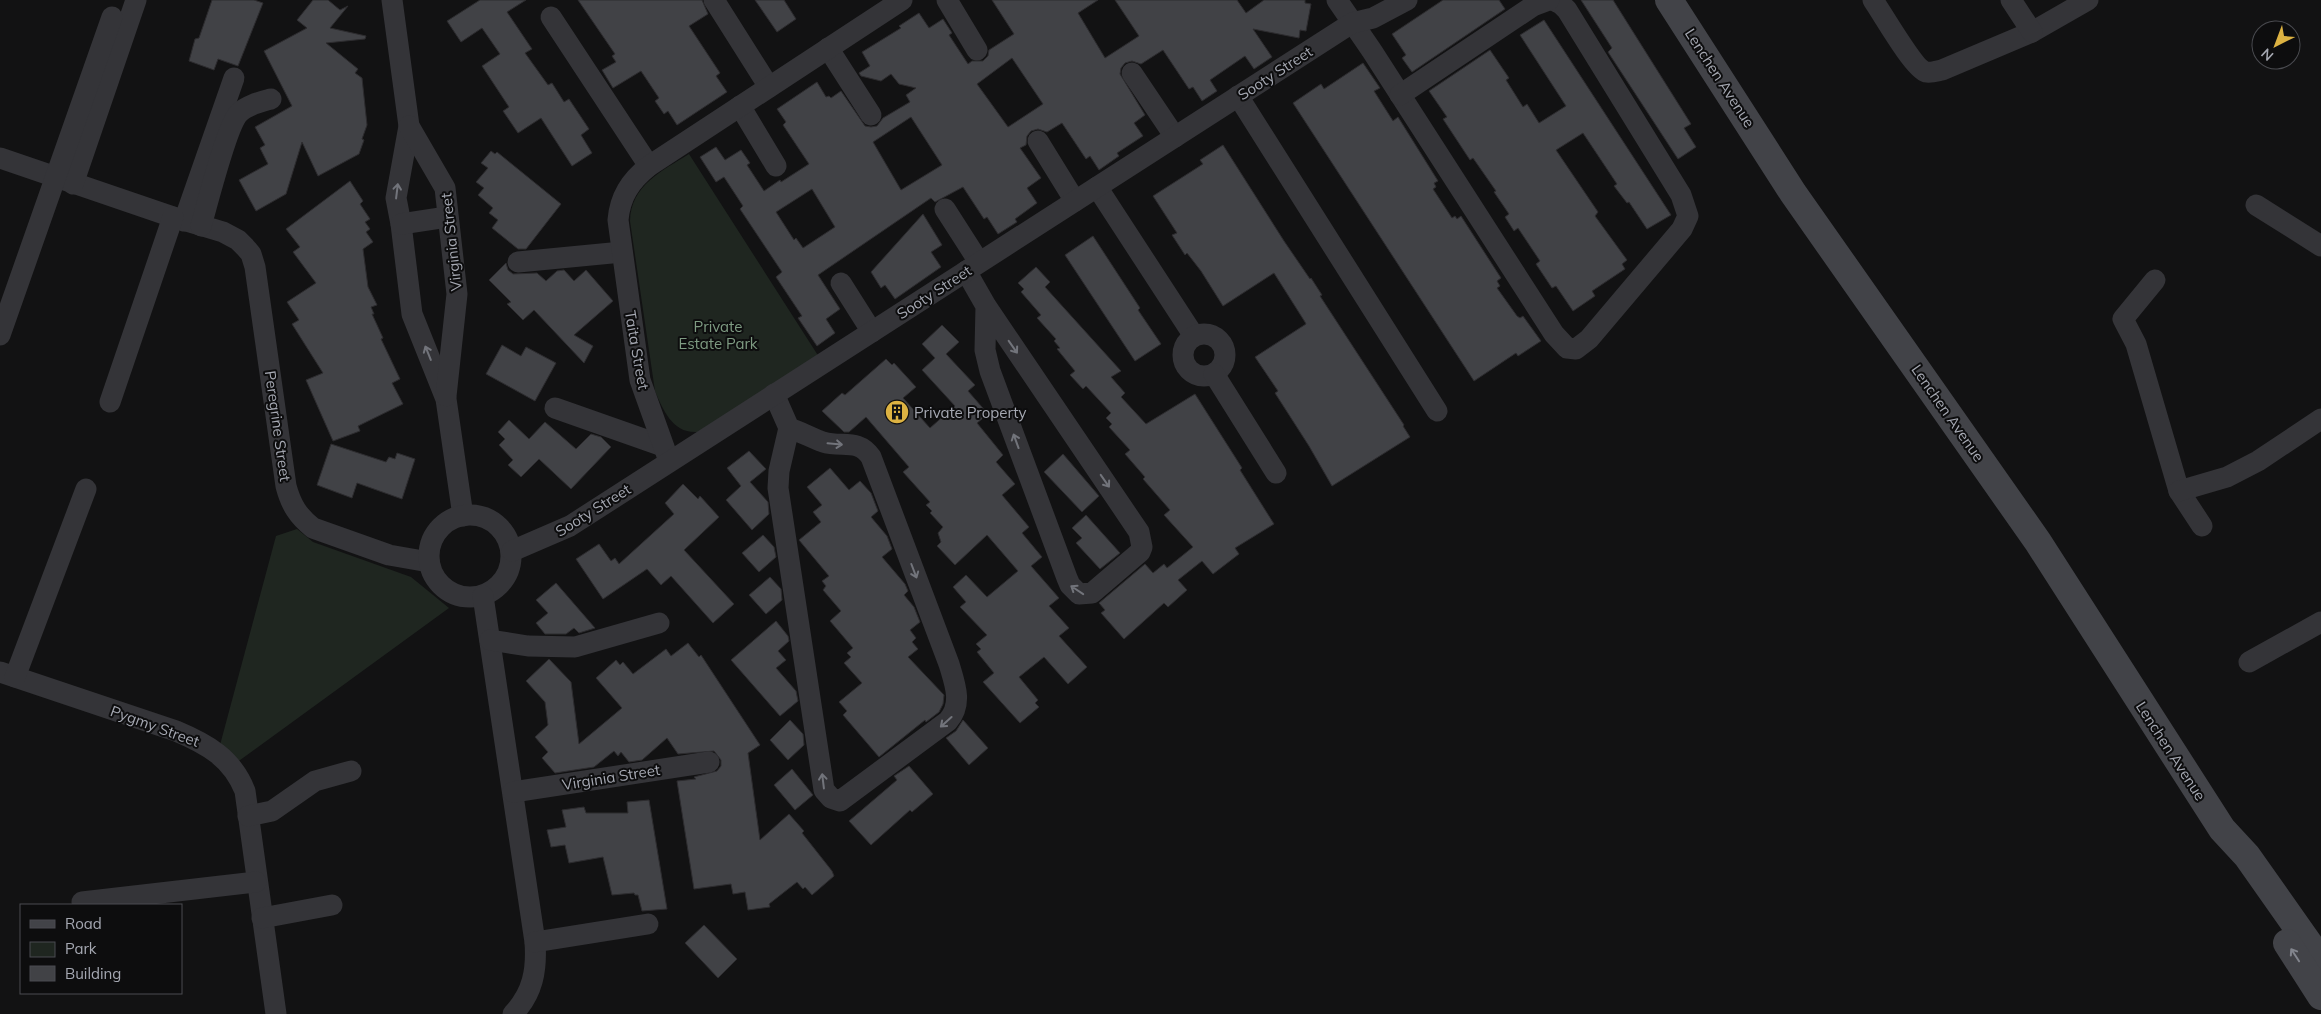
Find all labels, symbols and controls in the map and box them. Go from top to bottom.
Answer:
north arrow [2251,20,2301,70]
street label: Lenchen Avenue [1681,25,1759,131]
street label: Sooty Street [1234,42,1316,104]
text: N [2257,44,2277,65]
one-way arrow [392,183,402,199]
street label: Virginia Street [436,192,466,292]
street label: Sooty Street [893,261,975,323]
street label: Taita Street [621,309,653,391]
park label: Private Estate Park [678,317,758,353]
one-way arrow [1008,339,1018,353]
one-way arrow [422,346,431,361]
street label: Lenchen Avenue [1907,361,1989,465]
street label: Peregrine Street [261,369,295,483]
building icon: Private Property [884,399,910,425]
place label: Private Property [914,403,1027,422]
one-way arrow [1011,434,1020,449]
one-way arrow [827,439,843,448]
one-way arrow [1100,473,1110,487]
street label: Sooty Street [552,479,634,541]
one-way arrow [909,563,919,578]
one-way arrow [1070,585,1084,595]
street label: Lenchen Avenue [2132,698,2210,804]
street label: Pygmy Street [108,701,202,751]
one-way arrow [940,716,952,728]
street label: Virginia Street [561,760,661,794]
one-way arrow [818,773,828,789]
legend [20,904,182,994]
text: Road [65,914,102,933]
text: Park [65,939,97,958]
one-way arrow [2289,948,2300,962]
text: Building [65,964,121,983]

